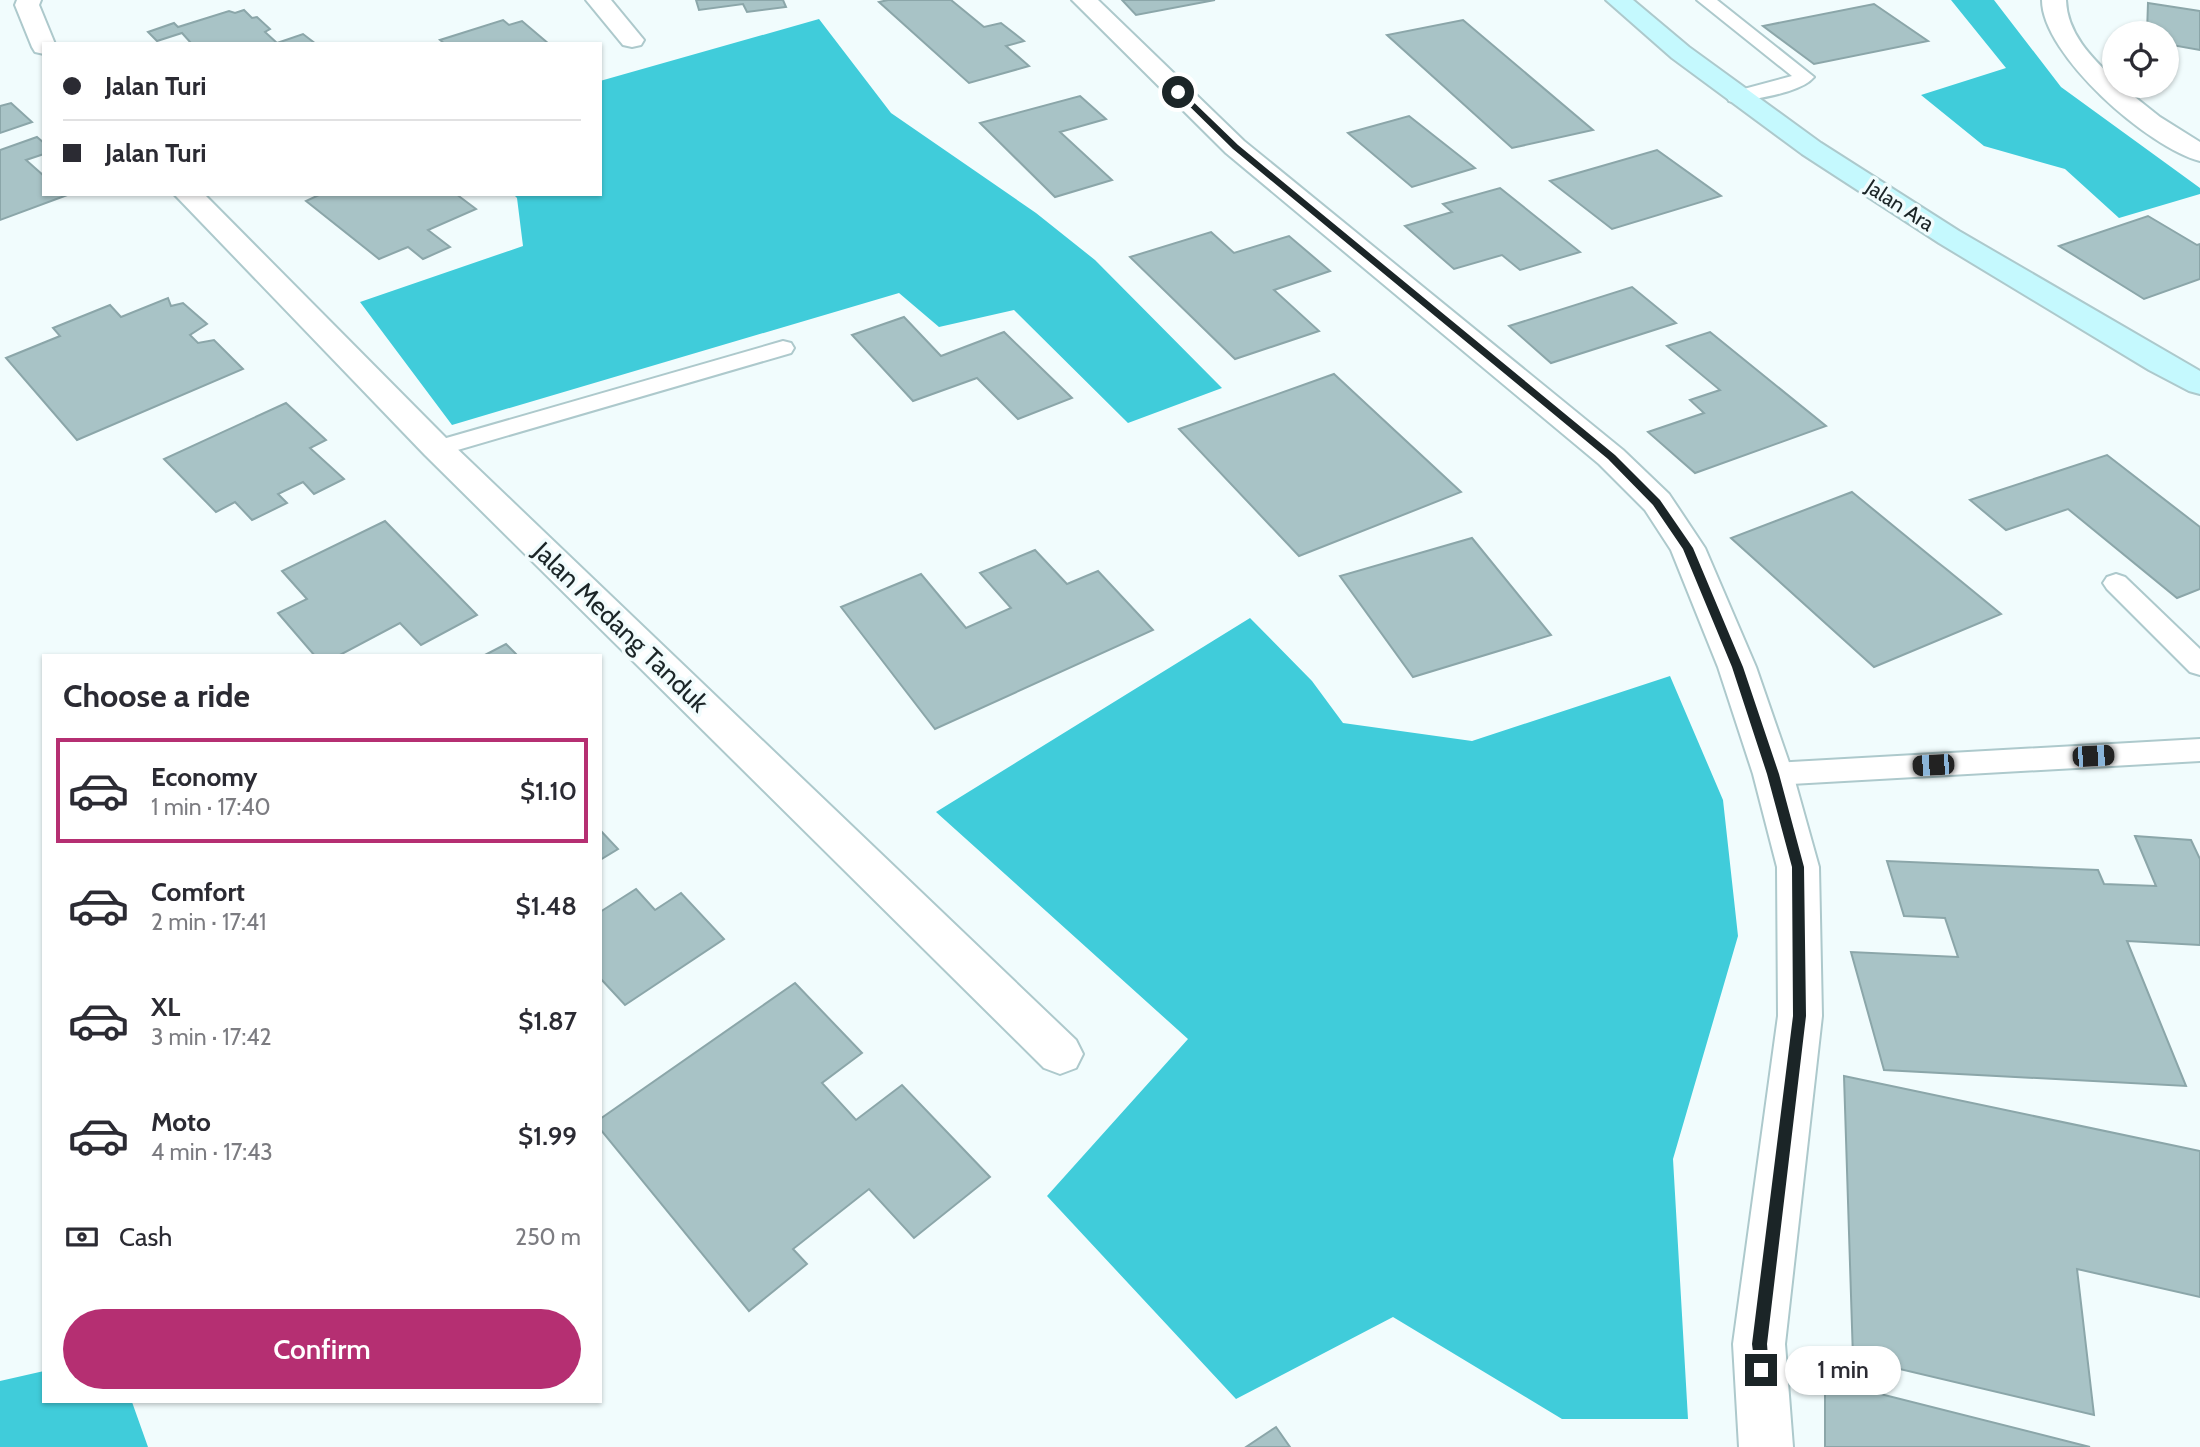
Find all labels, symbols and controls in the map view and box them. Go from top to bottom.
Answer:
map controls [2102,21,2179,98]
button: locate [2102,21,2179,98]
text: Jalan Turi [105,70,206,102]
route start [1162,76,1194,108]
text: Jalan Turi [105,137,206,169]
street label: Jalan Ara [1860,173,1939,236]
street label: Jalan Medang Tanduk [526,534,716,719]
text: Choose a ride [63,676,250,715]
car [2072,744,2115,768]
car [1912,753,1955,777]
icon: car [67,759,130,822]
text: Economy [151,761,257,793]
text: $1.10 [520,775,577,807]
text: 1 min · 17:40 [151,793,271,821]
icon: car [67,874,130,937]
text: Comfort [151,876,245,908]
text: $1.48 [516,890,577,922]
text: 2 min · 17:41 [151,908,267,936]
icon: car [67,989,130,1052]
text: XL [151,991,180,1023]
text: $1.87 [518,1005,577,1037]
text: 3 min · 17:42 [151,1023,272,1051]
icon: car [67,1104,130,1167]
text: Moto [151,1106,211,1138]
text: $1.99 [518,1120,577,1152]
text: 4 min · 17:43 [151,1138,273,1166]
icon: cash [63,1218,101,1256]
text: Cash [119,1221,172,1253]
text: 250 m [515,1223,581,1251]
button: Confirm [63,1309,581,1389]
callout: 1 min [1786,1346,1901,1394]
route end [1745,1354,1777,1386]
text: 1 min [1817,1356,1869,1384]

